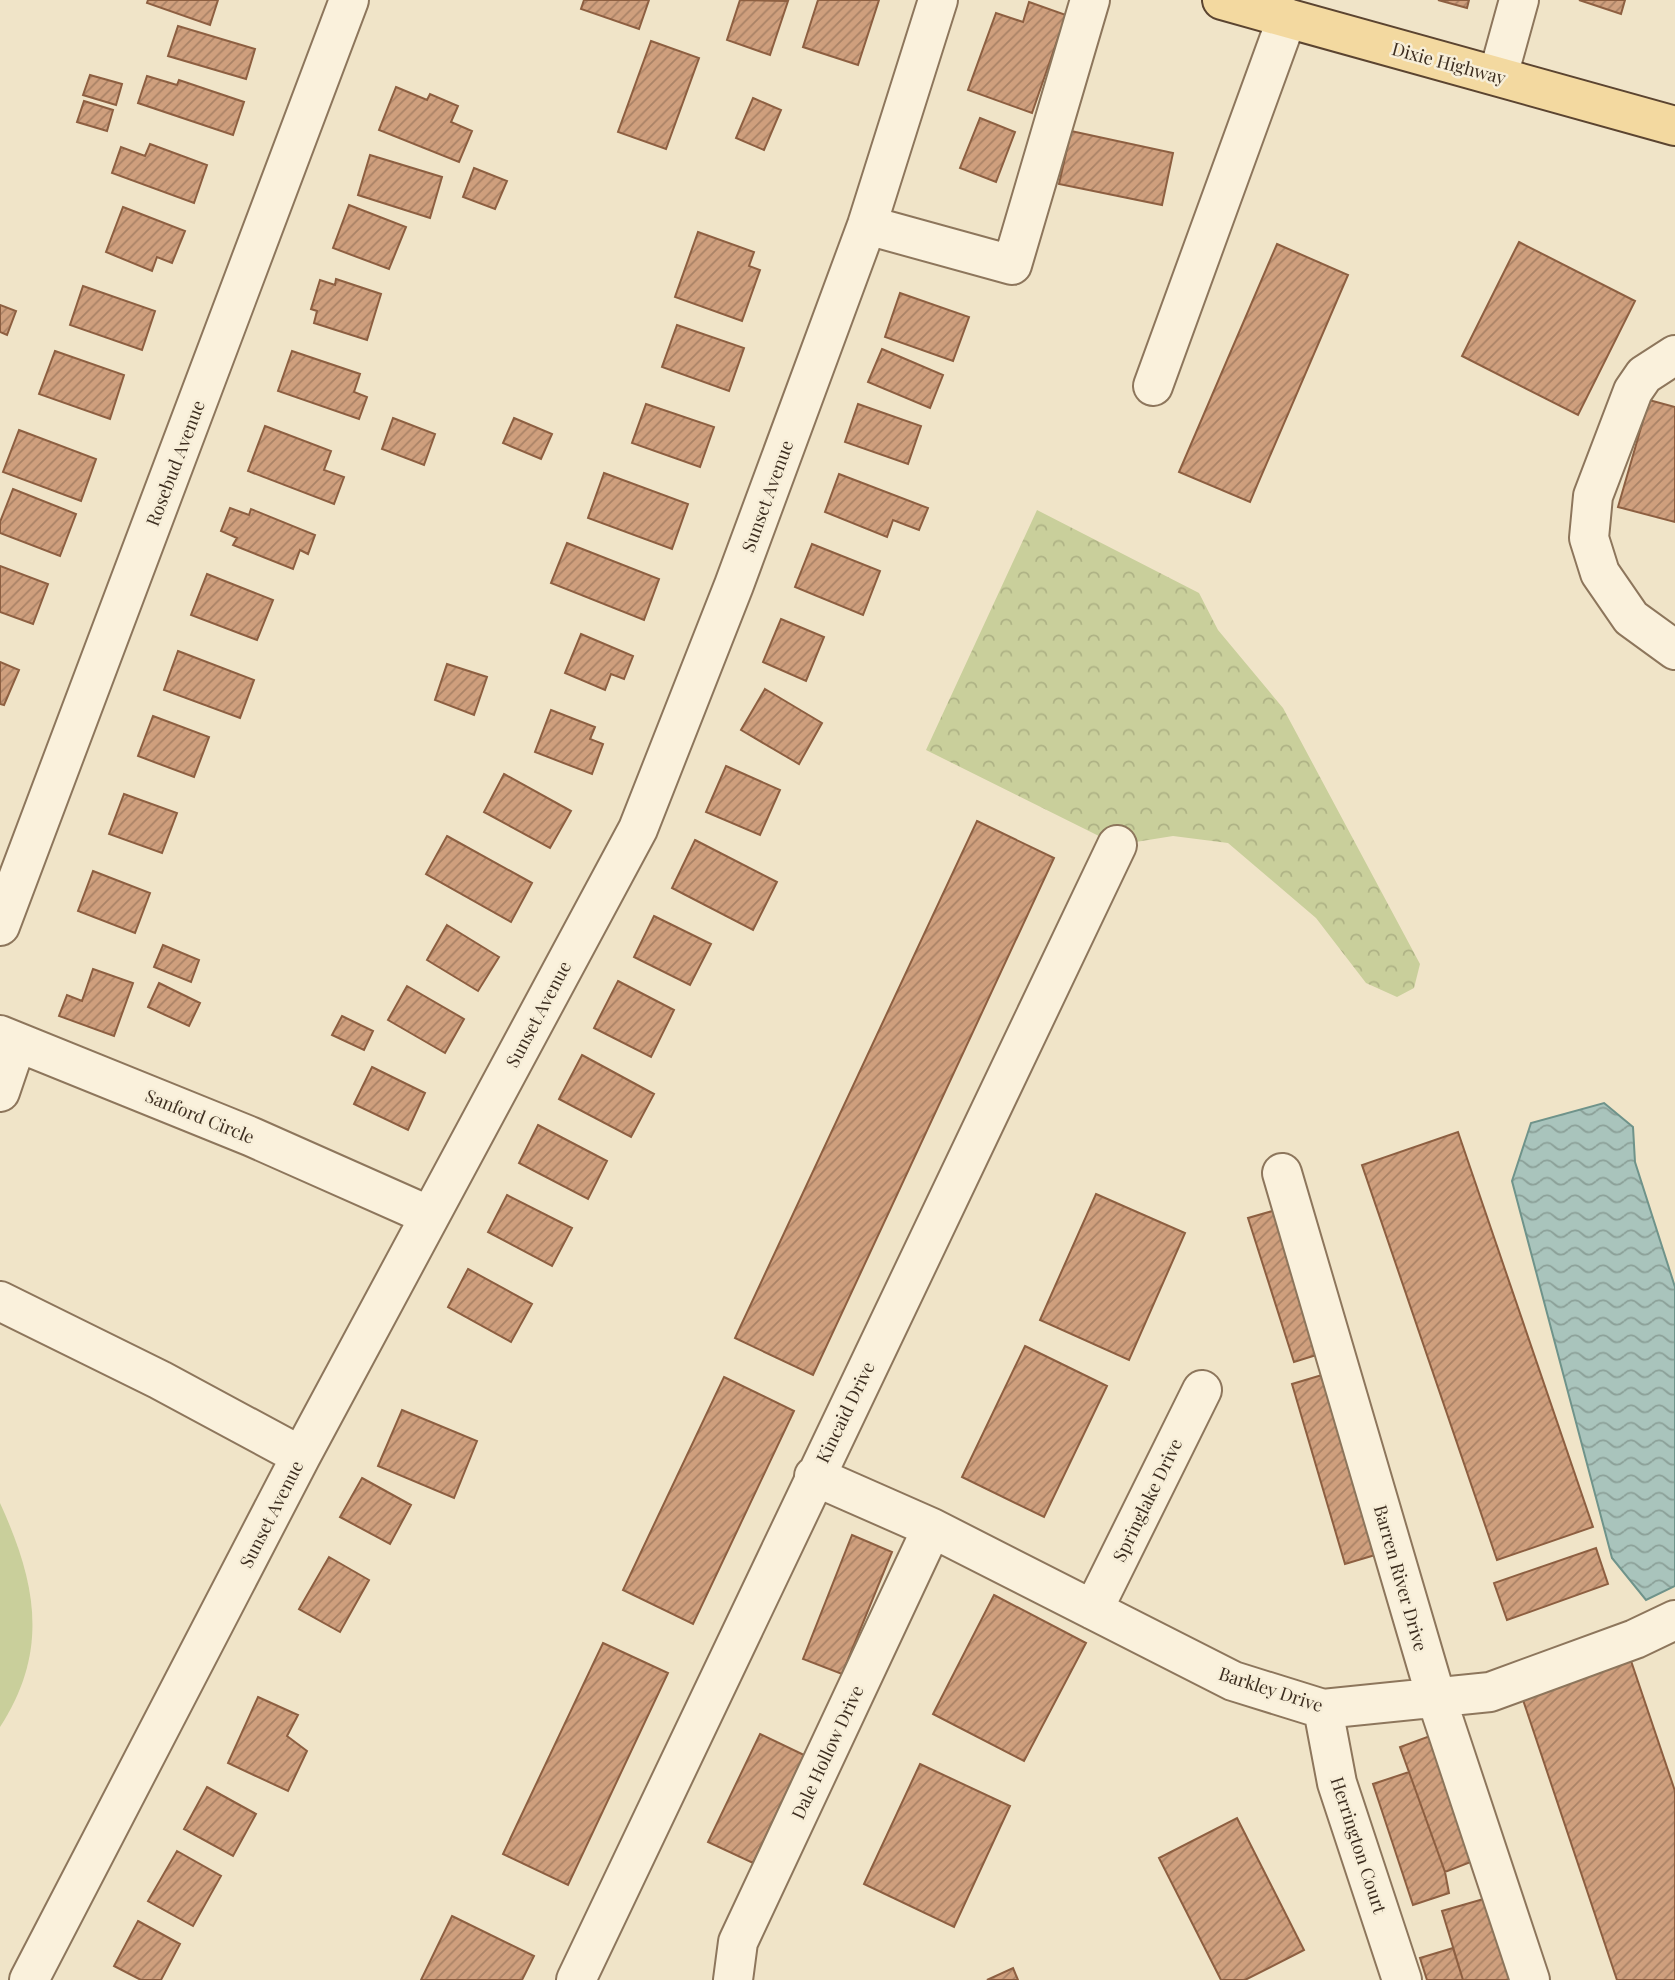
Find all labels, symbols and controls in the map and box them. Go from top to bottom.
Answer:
street label: Dixie Highway [1389,36,1509,90]
street label: Rosebud Avenue [140,397,210,529]
street label: Sunset Avenue [736,437,798,555]
street label: Sunset Avenue [500,957,576,1071]
street label: Sanford Circle [142,1083,258,1149]
street label: Kincaid Drive [810,1357,880,1467]
street label: Springlake Drive [1107,1434,1187,1566]
street label: Sunset Avenue [234,1456,308,1572]
street label: Barren River Drive [1369,1502,1433,1654]
street label: Barkley Drive [1216,1661,1326,1717]
street label: Dale Hollow Drive [785,1681,869,1823]
street label: Herrington Court [1326,1774,1393,1917]

